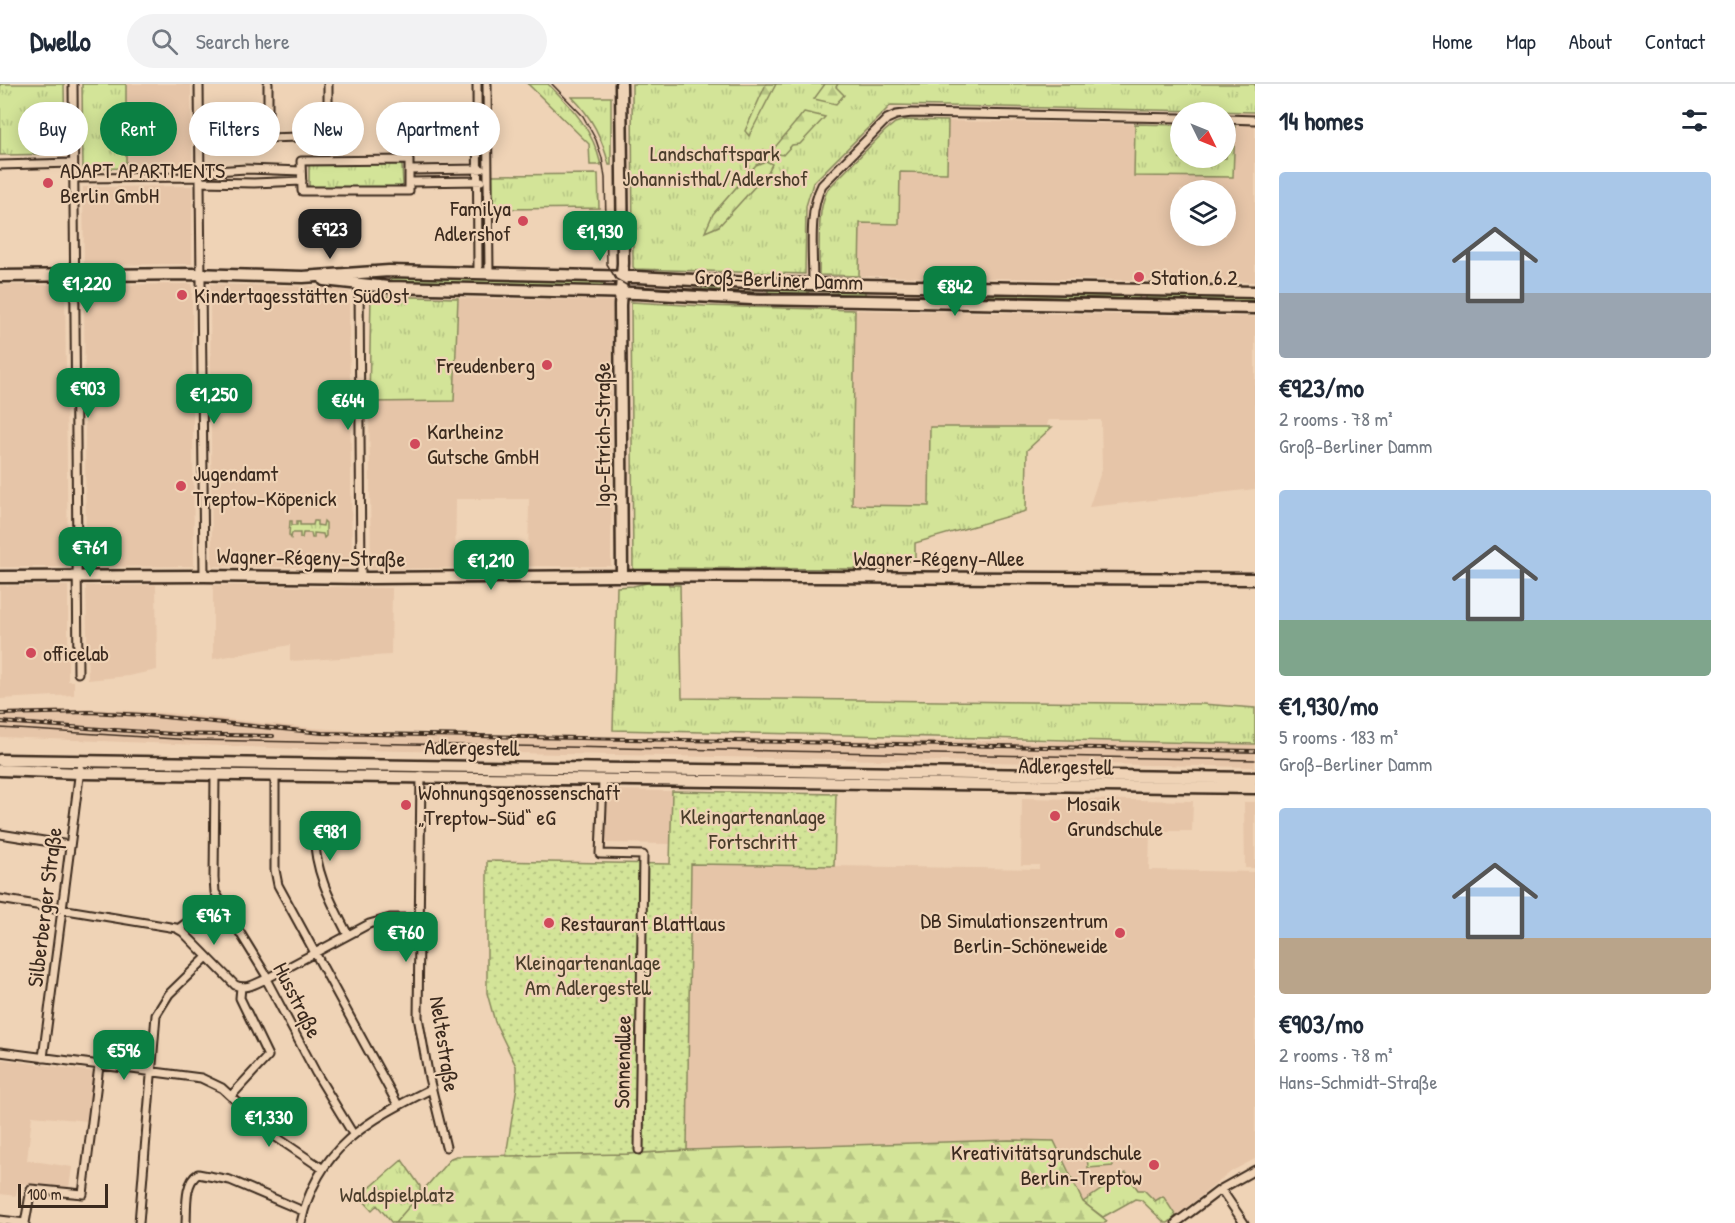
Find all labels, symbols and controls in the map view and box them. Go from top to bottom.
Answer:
search box [127,14,547,68]
text: Dwello [30,22,91,60]
icon: search [148,25,181,58]
text: Search here [196,26,290,56]
text: Home [1432,27,1473,56]
text: Map [1506,27,1536,56]
text: About [1569,27,1612,56]
text: Contact [1645,27,1705,56]
chip: Buy [18,102,88,156]
chip: Rent [100,102,177,156]
chip: Filters [189,102,280,156]
chip: New [292,102,364,156]
chip: Apartment [376,102,500,156]
north arrow [1170,102,1236,168]
map controls [1170,102,1236,246]
text: 14 homes [1279,103,1364,138]
icon: filters [1678,104,1711,137]
park label: Landschaftspark Johannisthal/Adlershof [622,138,808,193]
place label: ADAPT APARTMENTS Berlin GmbH [60,155,225,210]
marker: ADAPT APARTMENTS Berlin GmbH [41,176,55,190]
button: layers [1170,180,1236,246]
place label: Familya Adlershof [434,193,511,248]
pin: €923 [294,209,366,260]
pin: €1,930 [551,211,649,262]
icon: home [1441,211,1549,319]
marker: Familya Adlershof [516,214,530,228]
text: €923 [312,215,348,242]
text: €1,930 [577,217,623,244]
street label: Groß-Berliner Damm [694,261,864,297]
place label: Station 6.2 [1151,262,1238,292]
pin: €1,220 [38,263,136,314]
pin: €842 [919,266,991,317]
text: €1,220 [63,269,111,296]
marker: Station 6.2 [1132,270,1146,284]
text: €842 [937,272,973,299]
place label: Kindertagesstätten SüdOst [194,280,409,310]
marker: Kindertagesstätten SüdOst [175,288,189,302]
place label: Freudenberg [436,350,535,380]
marker: Freudenberg [540,358,554,372]
street label: Igo-Etrich-Straße [587,362,617,508]
pin: €903 [52,368,124,419]
text: €923/mo [1279,370,1364,405]
text: €903 [71,374,105,401]
pin: €1,250 [165,374,263,425]
text: €1,250 [190,380,238,407]
pin: €644 [312,380,384,431]
text: €644 [332,386,364,413]
text: 2 rooms · 78 m² [1279,405,1393,432]
place label: Karlheinz Gutsche GmbH [427,416,539,471]
text: Groß-Berliner Damm [1279,432,1432,459]
marker: Karlheinz Gutsche GmbH [408,437,422,451]
place label: Jugendamt Treptow-Köpenick [193,458,337,513]
marker: Jugendamt Treptow-Köpenick [174,479,188,493]
pin: €761 [54,527,126,578]
icon: home [1441,529,1549,637]
text: €761 [73,533,107,560]
street label: Wagner-Régeny-Straße [216,540,406,574]
pin: €1,210 [442,540,540,591]
street label: Wagner-Régeny-Allee [853,543,1025,573]
text: €1,210 [468,546,514,573]
place label: officelab [43,638,109,668]
marker: officelab [24,646,38,660]
text: €1,930/mo [1279,688,1378,723]
text: 5 rooms · 183 m² [1279,723,1398,750]
street label: Adlergestell [424,731,520,763]
street label: Adlergestell [1018,750,1114,782]
text: Groß-Berliner Damm [1279,750,1432,777]
place label: Wohnungsgenossenschaft „Treptow-Süd“ eG [418,777,620,832]
place label: Mosaik Grundschule [1067,788,1163,843]
marker: Wohnungsgenossenschaft „Treptow-Süd“ eG [399,798,413,812]
park label: Kleingartenanlage Fortschritt [680,801,826,856]
marker: Mosaik Grundschule [1048,809,1062,823]
pin: €981 [294,811,366,862]
text: €981 [314,817,346,844]
street label: Silberberger Straße [19,825,69,989]
icon: home [1441,847,1549,955]
pin: €967 [178,895,250,946]
text: €967 [197,901,231,928]
place label: DB Simulationszentrum Berlin-Schöneweide [920,905,1108,960]
place label: Restaurant Blattlaus [561,908,725,938]
pin: €760 [370,912,442,963]
marker: Restaurant Blattlaus [542,916,556,930]
text: €760 [388,918,424,945]
marker: DB Simulationszentrum Berlin-Schöneweide [1113,926,1127,940]
park label: Kleingartenanlage Am Adlergestell [515,947,661,1002]
street label: Husstraße [266,957,330,1043]
street label: Neltestraße [423,994,467,1094]
text: €903/mo [1279,1006,1364,1041]
street label: Sonnenallee [606,1015,638,1109]
pin: €596 [88,1030,160,1081]
text: €596 [107,1036,141,1063]
text: 2 rooms · 78 m² [1279,1041,1393,1068]
text: Hans-Schmidt-Straße [1279,1068,1437,1095]
pin: €1,330 [220,1097,318,1148]
text: €1,330 [245,1103,293,1130]
place label: Kreativitätsgrundschule Berlin-Treptow [951,1137,1142,1192]
marker: Kreativitätsgrundschule Berlin-Treptow [1147,1158,1161,1172]
park label: Waldspielplatz [340,1179,454,1209]
scale bar [18,1181,108,1208]
text: 100 m [27,1183,62,1205]

